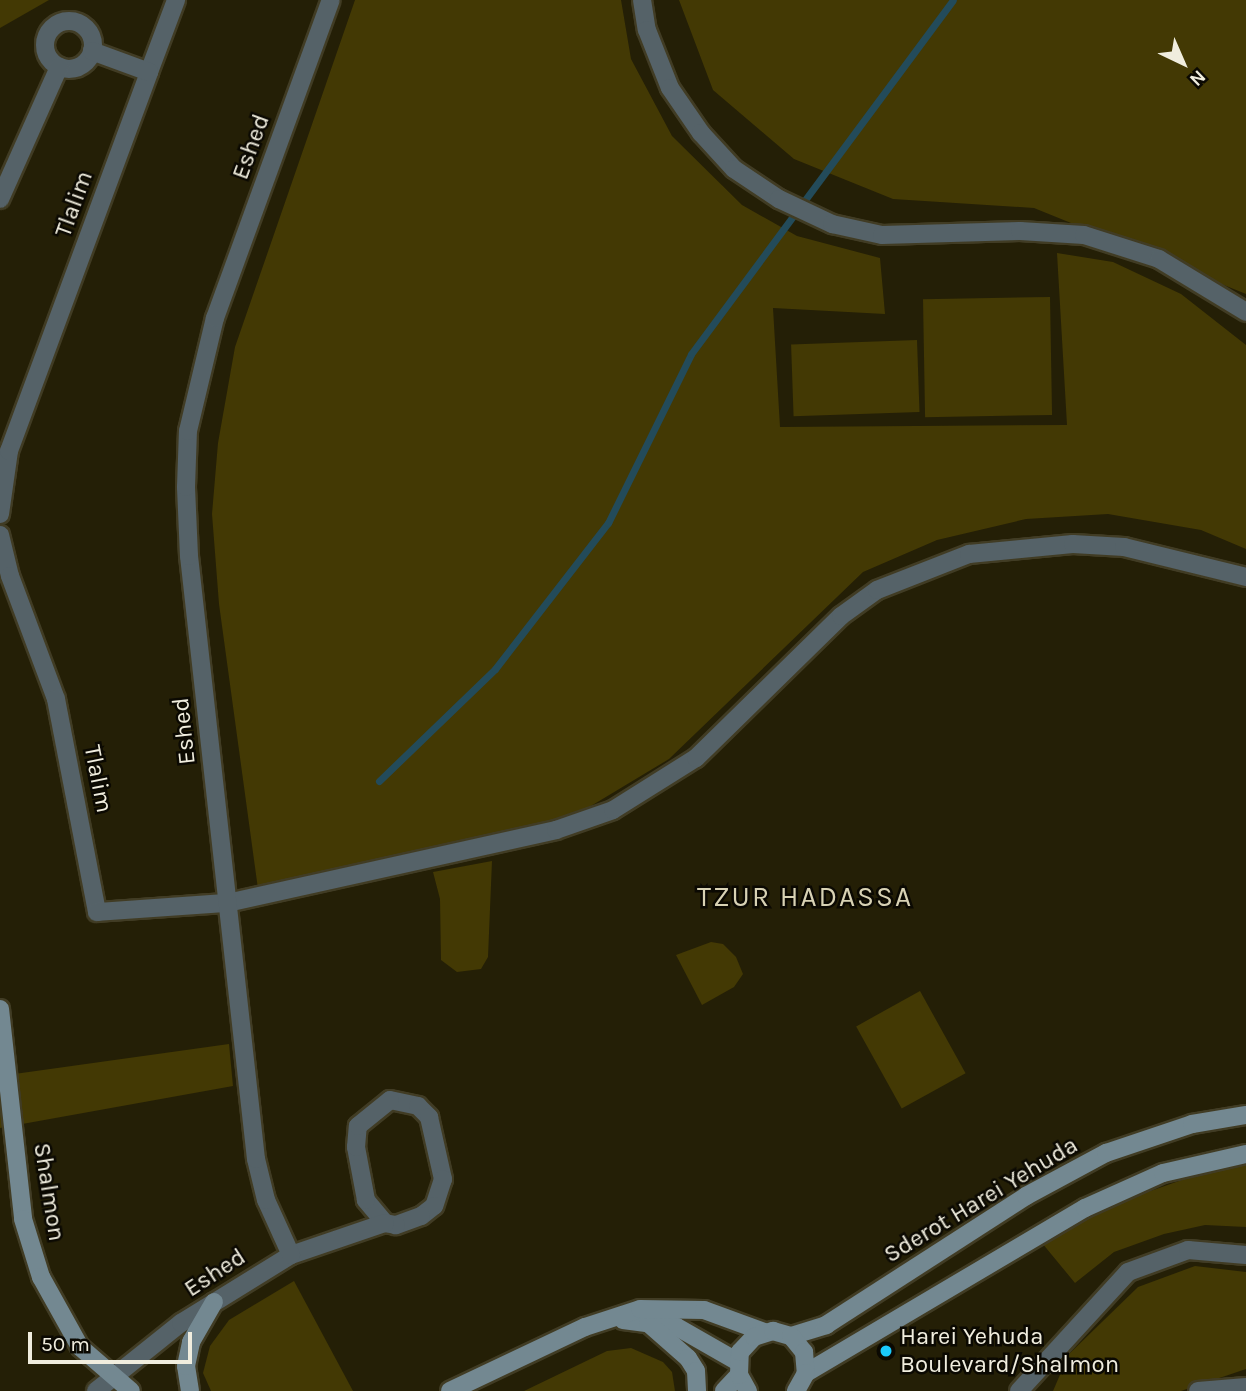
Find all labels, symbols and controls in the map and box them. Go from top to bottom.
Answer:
north arrow [1148,28,1218,98]
text: N [1185,65,1210,91]
street label: Eshed [226,111,276,183]
street label: Tlalim [49,167,99,241]
street label: Eshed [166,696,202,766]
street label: Tlalim [77,743,119,815]
district label: TZUR HADASSA [699,880,911,914]
street label: Sderot Harei Yehuda [879,1131,1083,1269]
street label: Shalmon [27,1141,71,1243]
street label: Eshed [179,1243,251,1303]
scale bar [32,1318,196,1362]
place label: Harei Yehuda Boulevard/Shalmon [900,1323,1119,1379]
text: 50 m [41,1332,90,1356]
marker: Harei Yehuda Boulevard/Shalmon [878,1343,894,1359]

